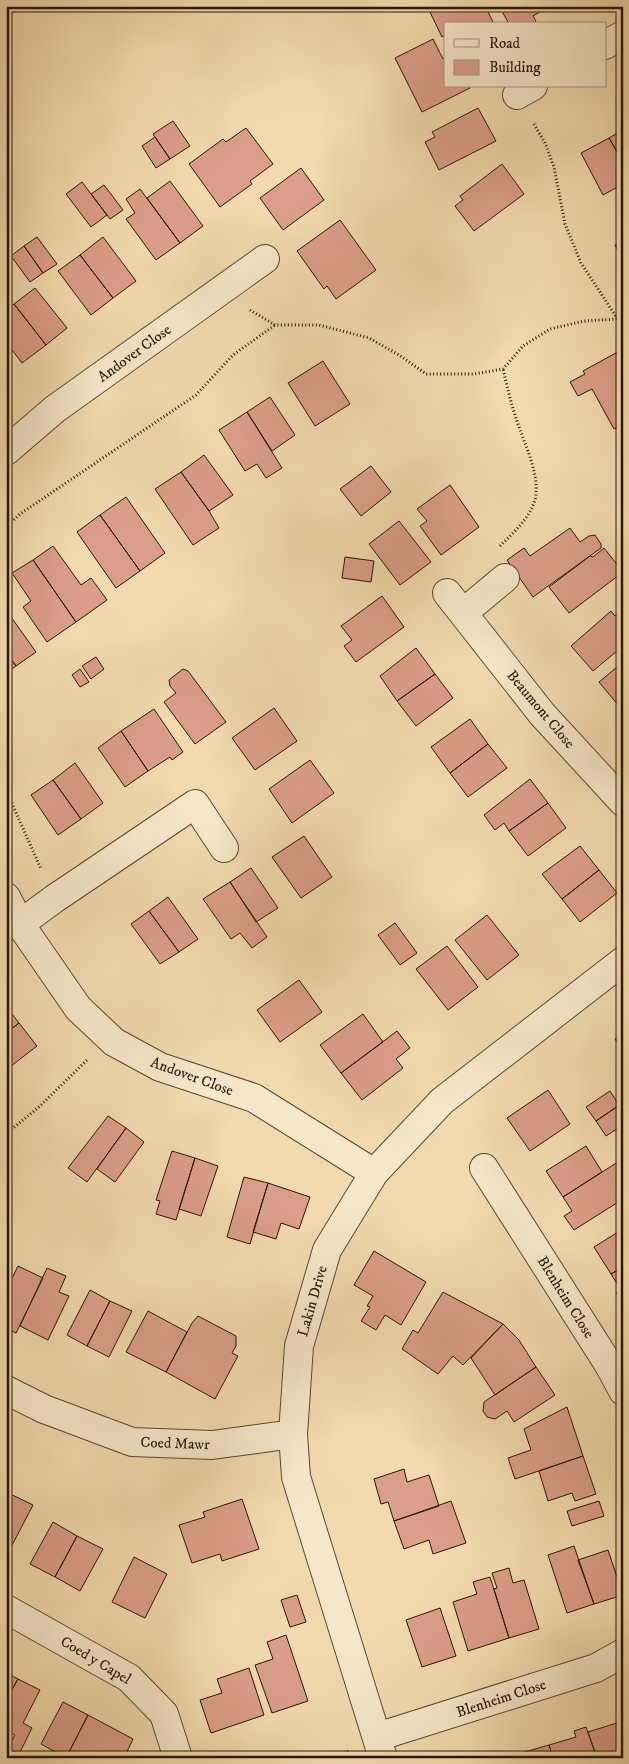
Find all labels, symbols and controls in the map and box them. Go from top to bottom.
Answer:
legend [444,22,606,88]
text: Road [489,34,521,53]
text: Building [489,58,541,77]
street label: Andover Close [94,320,175,387]
street label: Beaumont Close [502,666,579,752]
street label: Andover Close [148,1053,236,1100]
street label: Blenheim Close [533,1253,598,1342]
street label: Lakin Drive [293,1263,332,1339]
street label: Coed Mawr [140,1433,210,1454]
street label: Coed y Capel [57,1632,135,1689]
street label: Blenheim Close [454,1675,548,1722]

